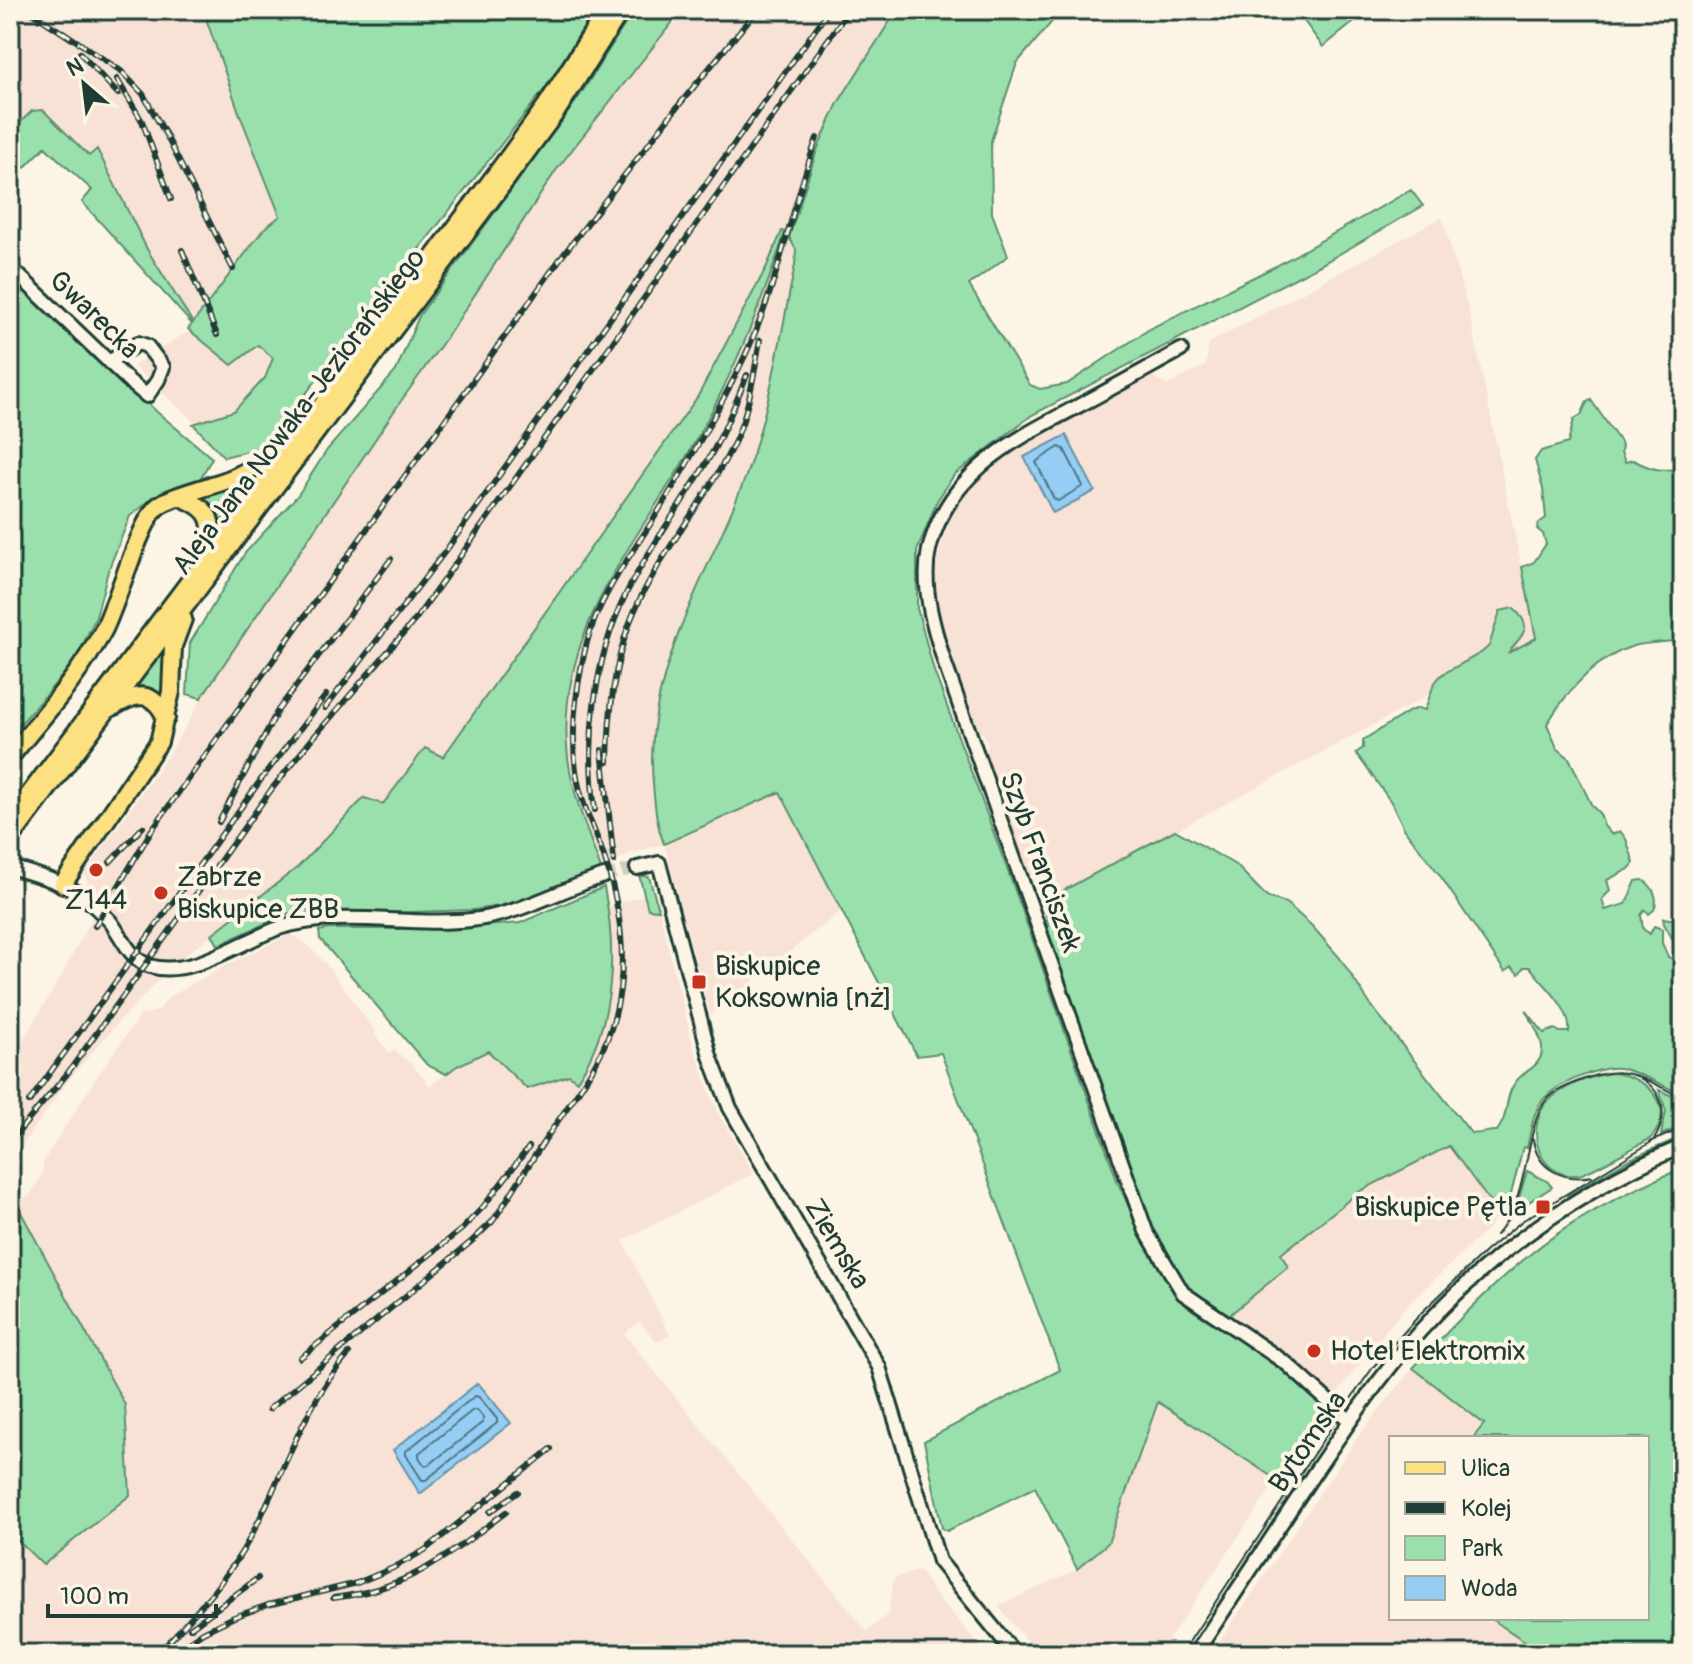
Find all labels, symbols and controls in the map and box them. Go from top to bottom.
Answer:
north arrow [44,44,124,124]
text: N [62,51,88,83]
street label: Aleja Jana Nowaka-Jeziorańskiego [165,242,433,582]
street label: Gwarecka [41,263,147,367]
street label: Szyb Franciszek [991,767,1089,957]
place label: Zabrze Biskupice ZBB [177,860,339,927]
marker: Z144 [87,861,105,879]
place label: Z144 [65,883,127,918]
marker: Zabrze Biskupice ZBB [152,884,170,902]
place label: Biskupice Koksownia [nż] [715,949,892,1016]
marker: Biskupice Koksownia [nż] [690,973,708,991]
place label: Biskupice Pętla [1354,1190,1527,1225]
street label: Ziemska [796,1192,878,1296]
marker: Biskupice Pętla [1534,1198,1552,1216]
place label: Hotel Elektromix [1330,1334,1526,1369]
marker: Hotel Elektromix [1305,1342,1323,1360]
street label: Bytomska [1261,1385,1355,1499]
legend [1389,1436,1649,1620]
text: Ulica [1461,1454,1510,1483]
text: Kolej [1461,1494,1511,1523]
text: Park [1461,1534,1503,1563]
scale bar [48,1568,216,1618]
text: Woda [1461,1574,1517,1603]
text: 100 m [60,1582,129,1611]

